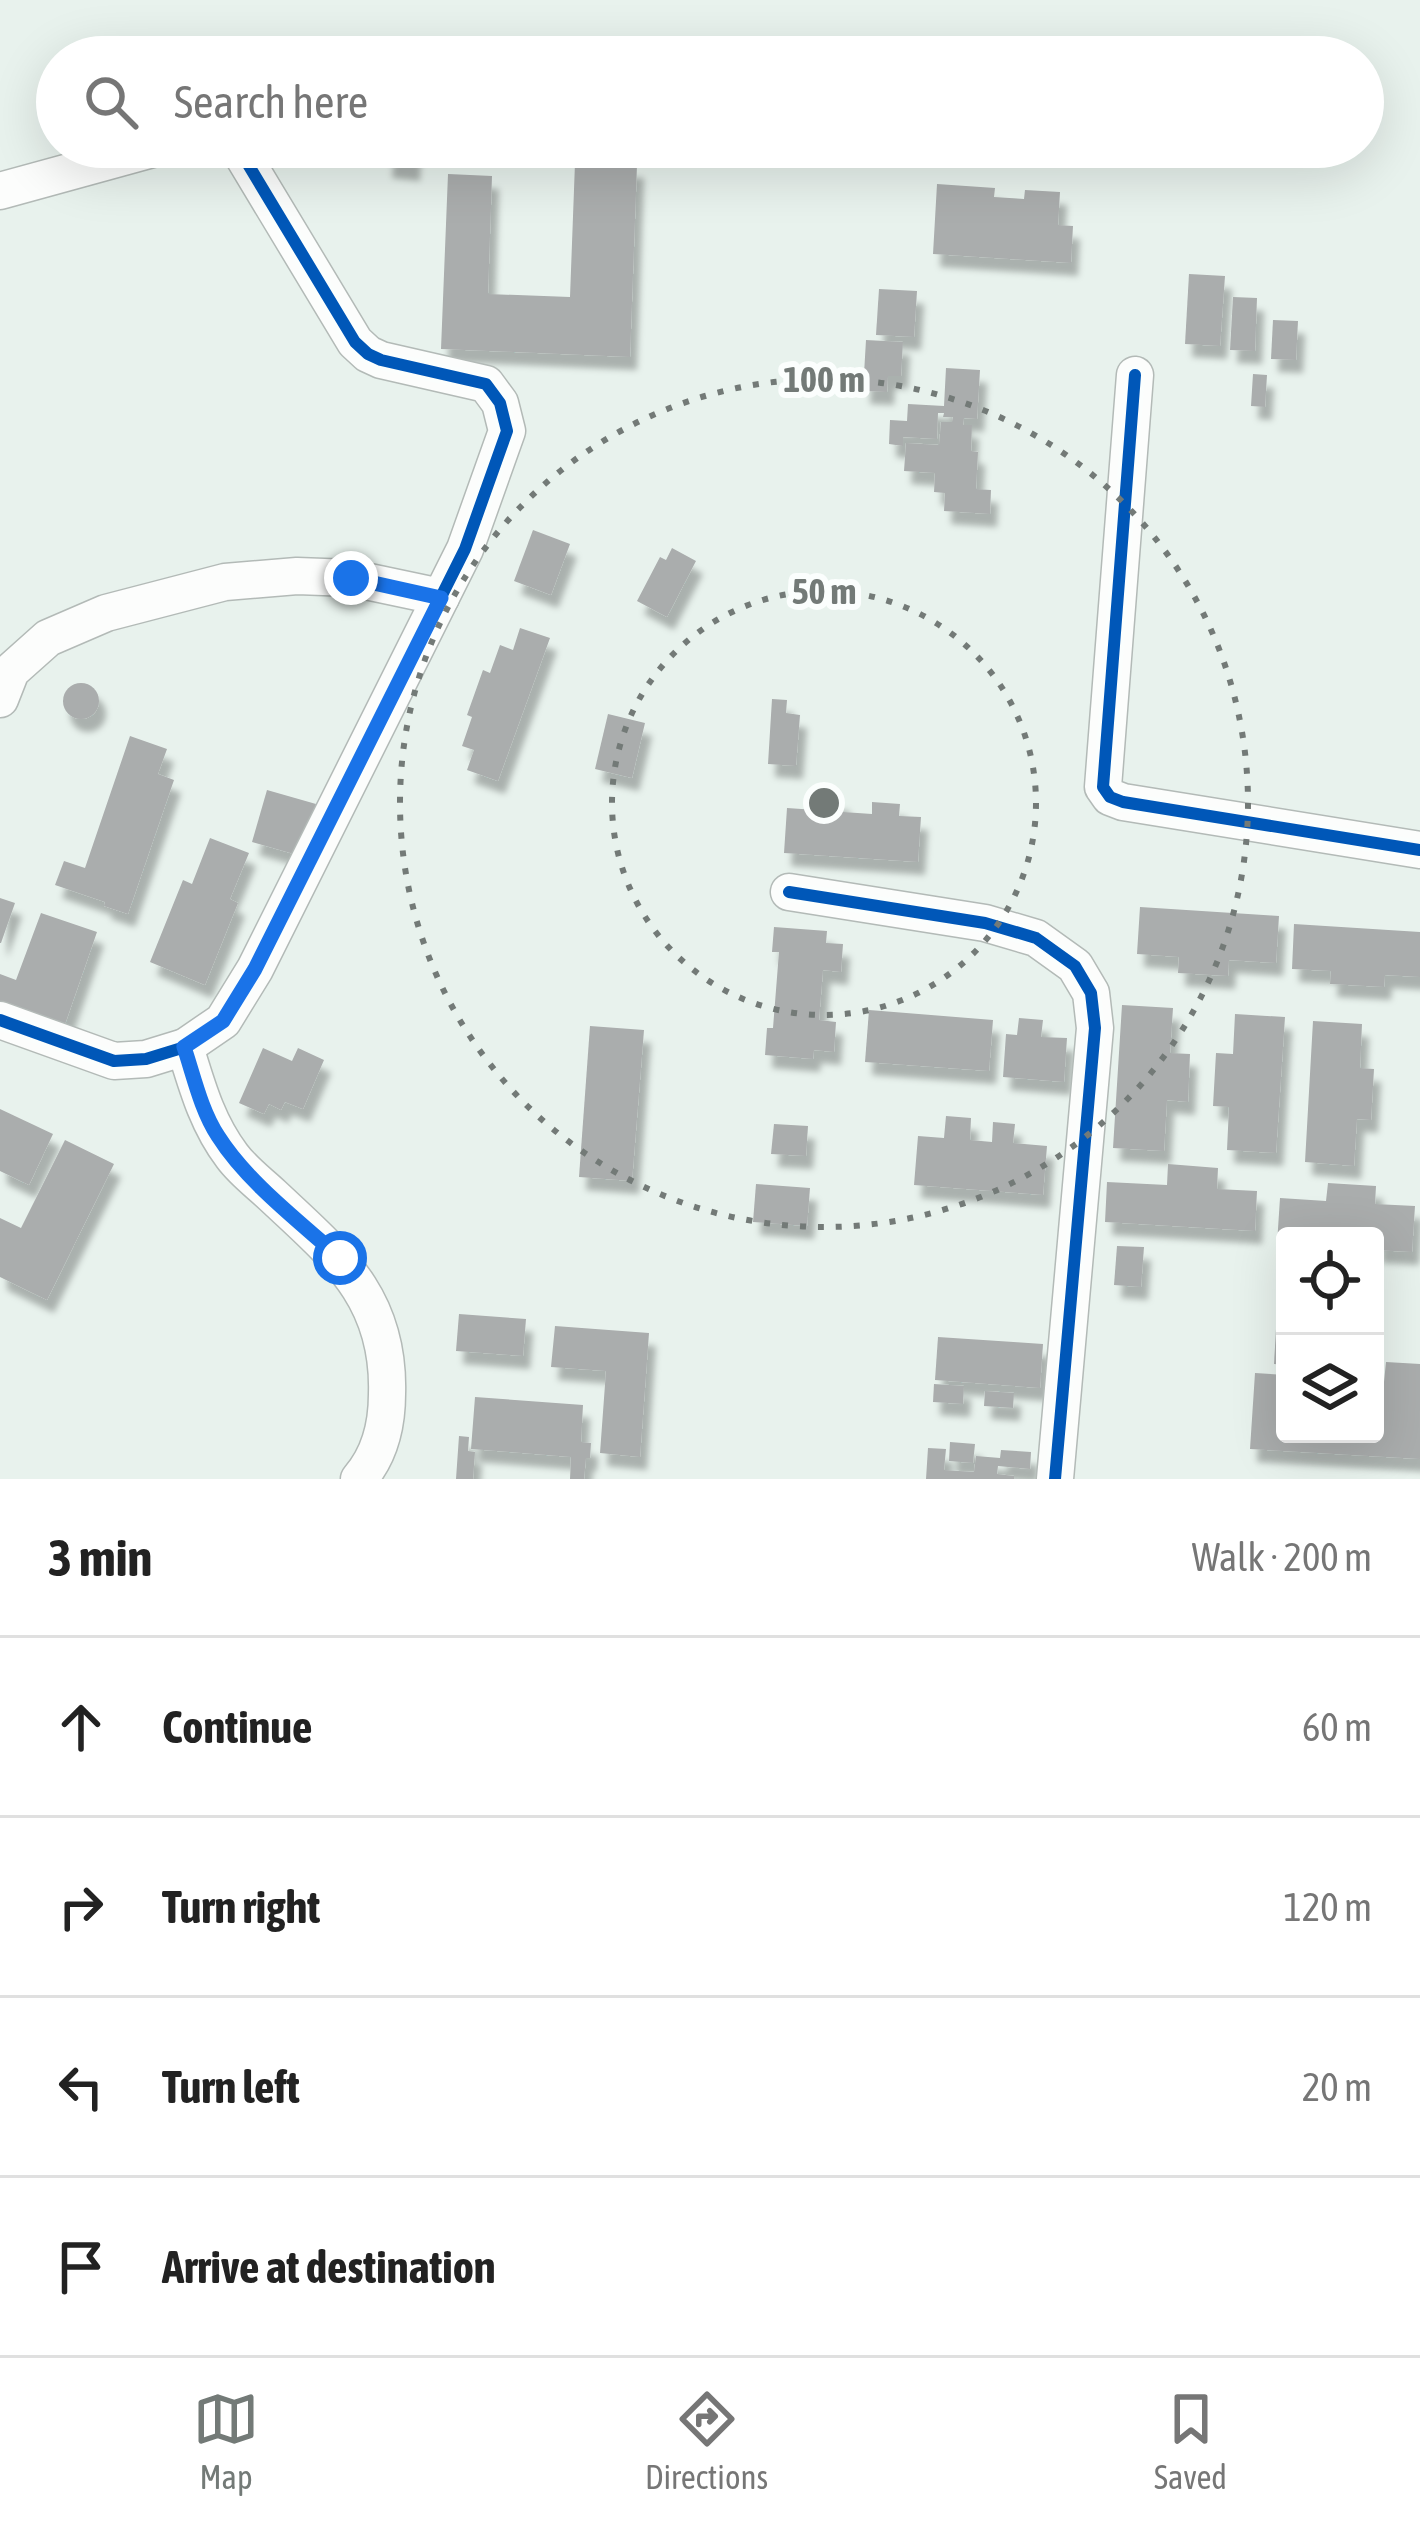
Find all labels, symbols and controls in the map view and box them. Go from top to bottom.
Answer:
search box [36,36,1384,168]
icon: search [78,69,144,135]
text: Search here [174,76,368,128]
text: 100 m [783,358,865,400]
route end [324,551,378,605]
text: 50 m [792,570,856,612]
centre of rings [803,782,845,824]
map controls [1276,1227,1384,1443]
button: locate [1276,1227,1384,1335]
route start [313,1231,367,1285]
button: layers [1276,1335,1384,1443]
text: 3 min [48,1528,152,1587]
text: Walk · 200 m [1192,1535,1372,1579]
icon: ahead [48,1694,114,1760]
text: Continue [162,1701,313,1753]
text: 60 m [1302,1705,1372,1749]
icon: right [48,1874,114,1940]
text: Turn right [162,1881,320,1933]
text: 120 m [1284,1885,1372,1929]
icon: left [48,2054,114,2120]
text: Turn left [162,2061,300,2113]
text: 20 m [1302,2065,1372,2109]
icon: arrive [48,2234,114,2300]
text: Arrive at destination [162,2241,496,2293]
tab: Map [193,2386,259,2496]
tab: Directions [645,2386,768,2496]
tab: Saved [1154,2386,1227,2496]

